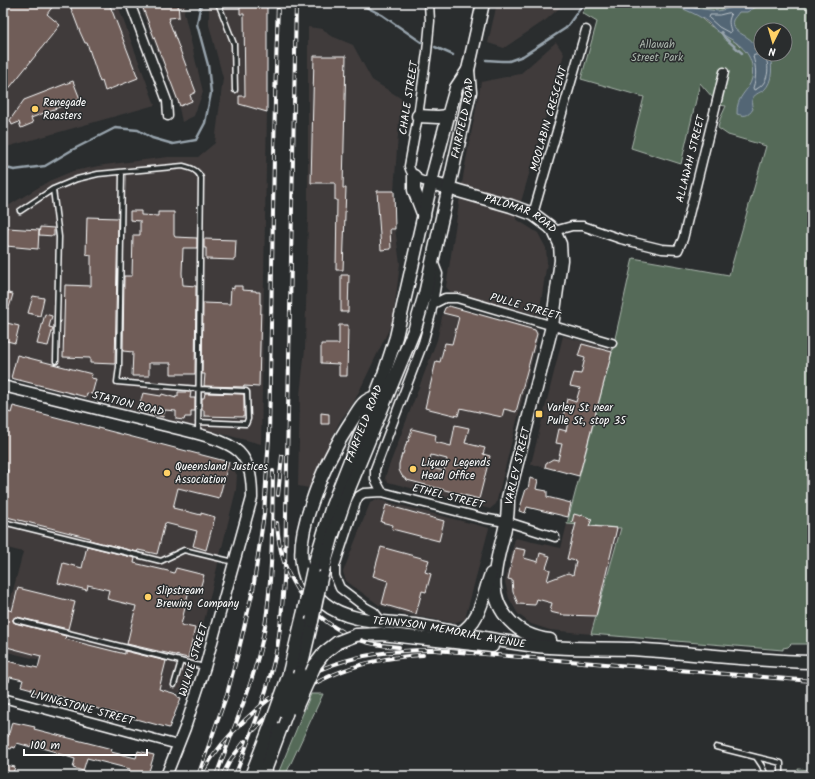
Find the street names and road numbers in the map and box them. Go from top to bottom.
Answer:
street label: CHALE STREET [394,59,424,136]
street label: MOOLABIN CRESCENT [525,63,573,174]
street label: FAIRFIELD ROAD [446,77,479,160]
street label: ALLAWAH STREET [671,112,711,205]
street label: PALOMAR ROAD [482,190,561,238]
street label: PULLE STREET [488,288,563,326]
street label: FAIRFIELD ROAD [341,382,388,466]
street label: STATION ROAD [90,386,166,422]
street label: VARLEY STREET [500,424,536,507]
street label: ETHEL STREET [410,479,487,515]
street label: TENNYSON MEMORIAL AVENUE [371,612,527,654]
street label: WILKIE STREET [174,620,214,699]
street label: LIVINGSTONE STREET [28,686,137,731]

